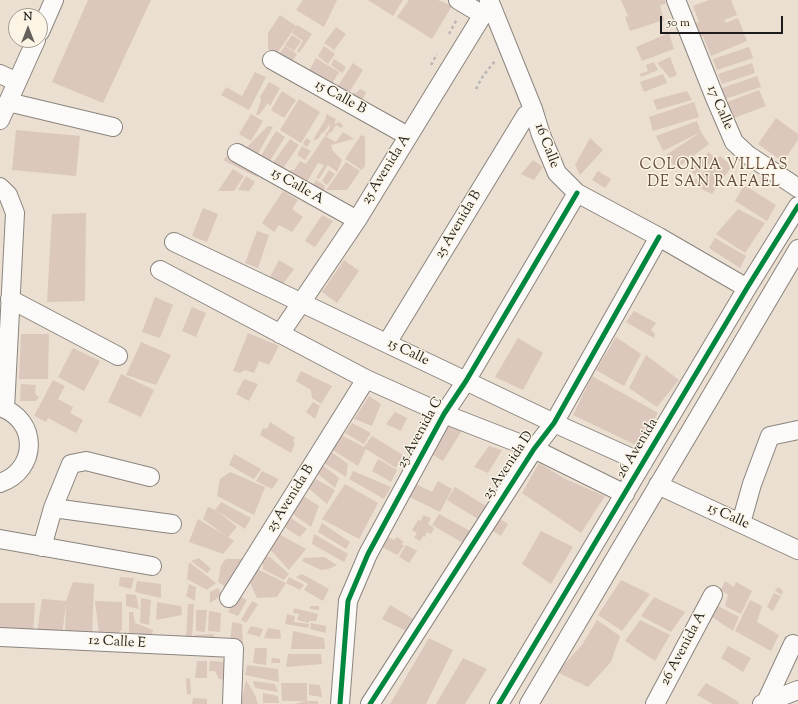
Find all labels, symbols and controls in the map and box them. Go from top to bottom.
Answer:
north arrow [8,8,48,48]
scale bar [662,8,785,34]
text: N [24,9,32,25]
text: 50 m [667,14,690,32]
street label: 15 Calle B [311,77,369,119]
street label: 17 Calle [702,83,736,133]
street label: 16 Calle [530,121,562,171]
street label: 25 Avenida A [359,132,415,208]
district label: COLONIA VILLAS DE SAN RAFAEL [640,157,788,192]
street label: 15 Calle A [267,165,327,209]
street label: 25 Avenida B [432,188,486,262]
street label: 15 Calle [384,336,432,370]
street label: 25 Avenida C [394,394,448,472]
street label: 26 Avenida [614,416,662,482]
street label: 25 Avenida D [480,429,538,503]
street label: 25 Avenida B [264,462,318,536]
street label: 15 Calle [704,500,752,534]
street label: 26 Avenida A [657,609,711,689]
street label: 12 Calle E [88,633,146,653]

